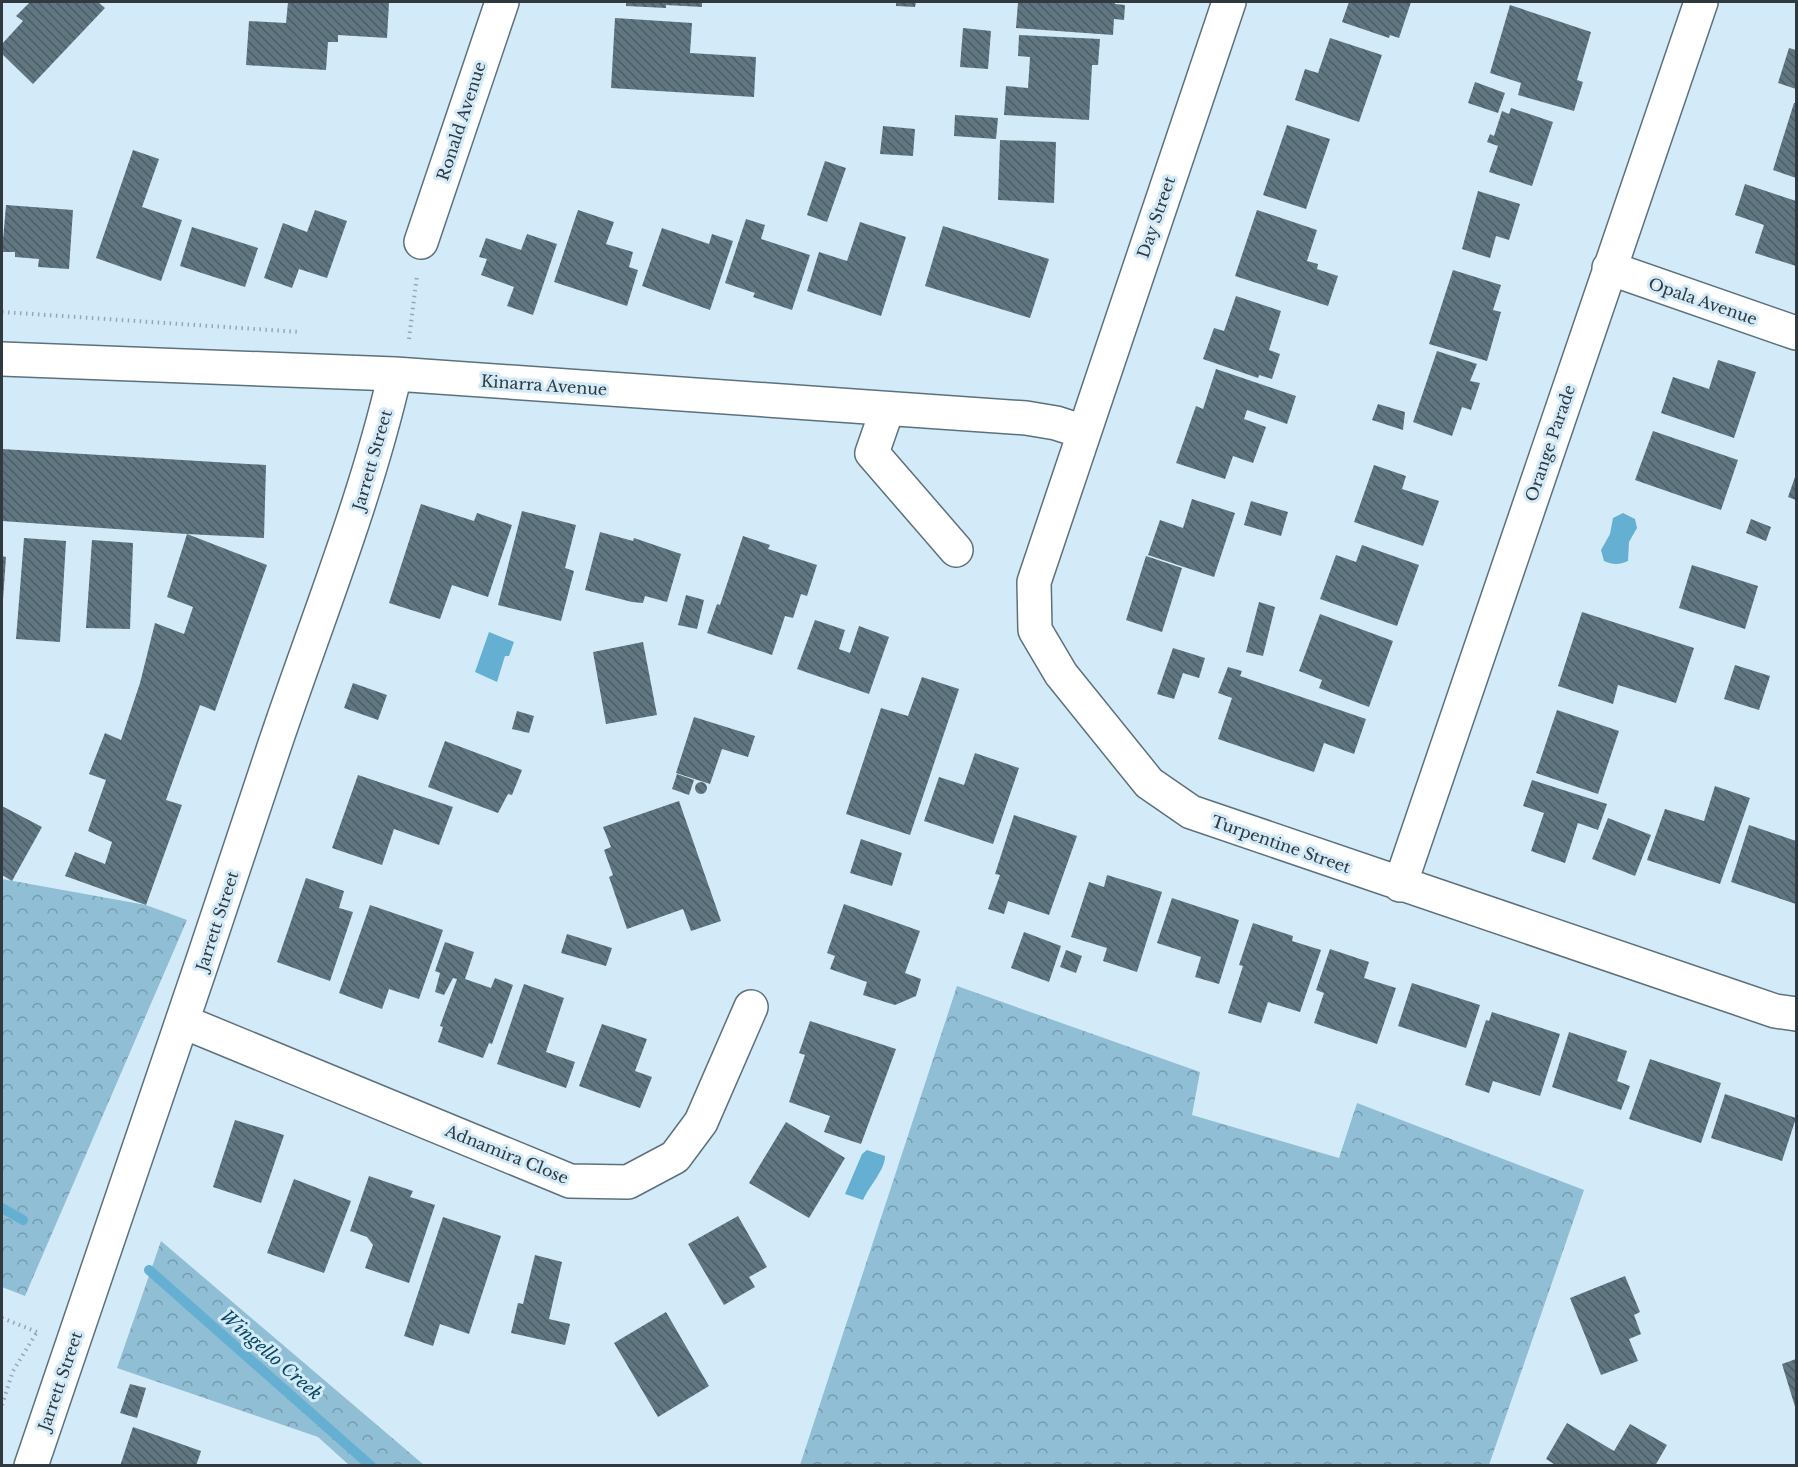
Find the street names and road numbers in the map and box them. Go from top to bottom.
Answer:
street label: Ronald Avenue [432,59,490,183]
street label: Day Street [1133,174,1179,260]
street label: Opala Avenue [1646,273,1760,329]
street label: Kinarra Avenue [480,371,608,399]
street label: Orange Parade [1521,382,1579,504]
street label: Jarrett Street [348,407,396,515]
street label: Turpentine Street [1209,811,1353,877]
street label: Jarrett Street [191,869,243,975]
street label: Adnamira Close [441,1120,572,1188]
street label: Jarrett Street [33,1329,86,1435]

